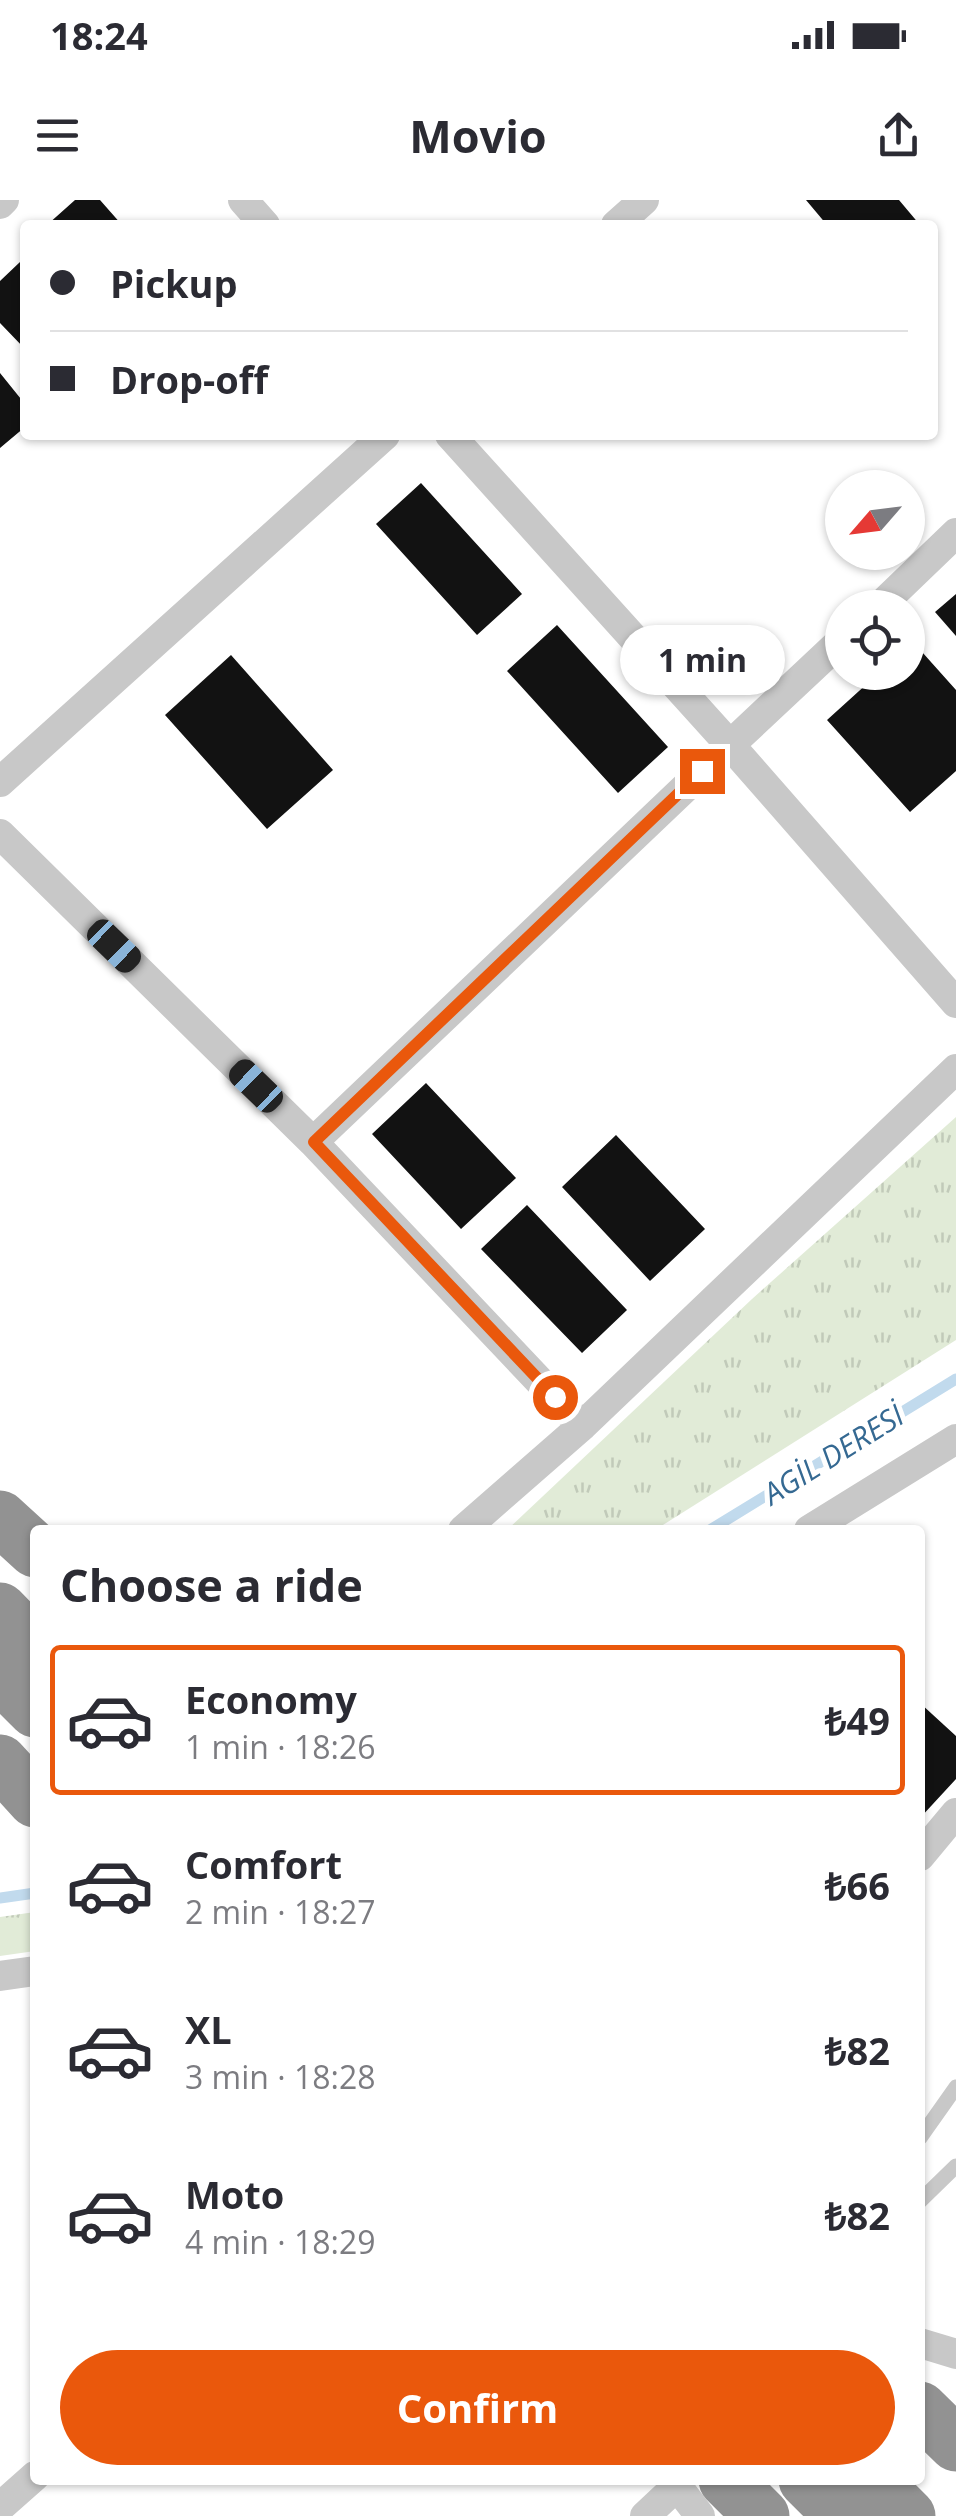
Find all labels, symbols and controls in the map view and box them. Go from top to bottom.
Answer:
text: 18:24 [50,9,148,61]
text: Movio [409,105,547,166]
icon: menu [30,108,85,163]
icon: share [871,108,926,163]
text: Pickup [110,257,238,309]
text: Drop-off [110,353,268,405]
north arrow [825,470,925,570]
map controls [825,470,925,690]
button: locate [825,590,925,690]
callout: 1 min [620,626,784,696]
text: 1 min [658,638,747,681]
route end [680,749,725,794]
car [82,914,146,978]
car [224,1054,288,1118]
route start [533,1375,578,1420]
water label: AGİL DERESİ [753,1394,913,1515]
text: Choose a ride [60,1554,363,1615]
text: Economy [185,1673,357,1725]
icon: car [65,1675,155,1765]
text: ₺49 [825,1694,890,1746]
text: 1 min · 18:26 [185,1725,376,1768]
text: Comfort [185,1838,342,1890]
icon: car [65,1840,155,1930]
text: ₺66 [825,1859,890,1911]
text: 2 min · 18:27 [185,1890,376,1933]
text: XL [185,2003,232,2055]
icon: car [65,2005,155,2095]
text: ₺82 [825,2024,890,2076]
text: 3 min · 18:28 [185,2055,376,2098]
text: Moto [185,2168,284,2220]
icon: car [65,2170,155,2260]
text: ₺82 [825,2189,890,2241]
text: 4 min · 18:29 [185,2220,376,2263]
button: Confirm [60,2350,895,2465]

